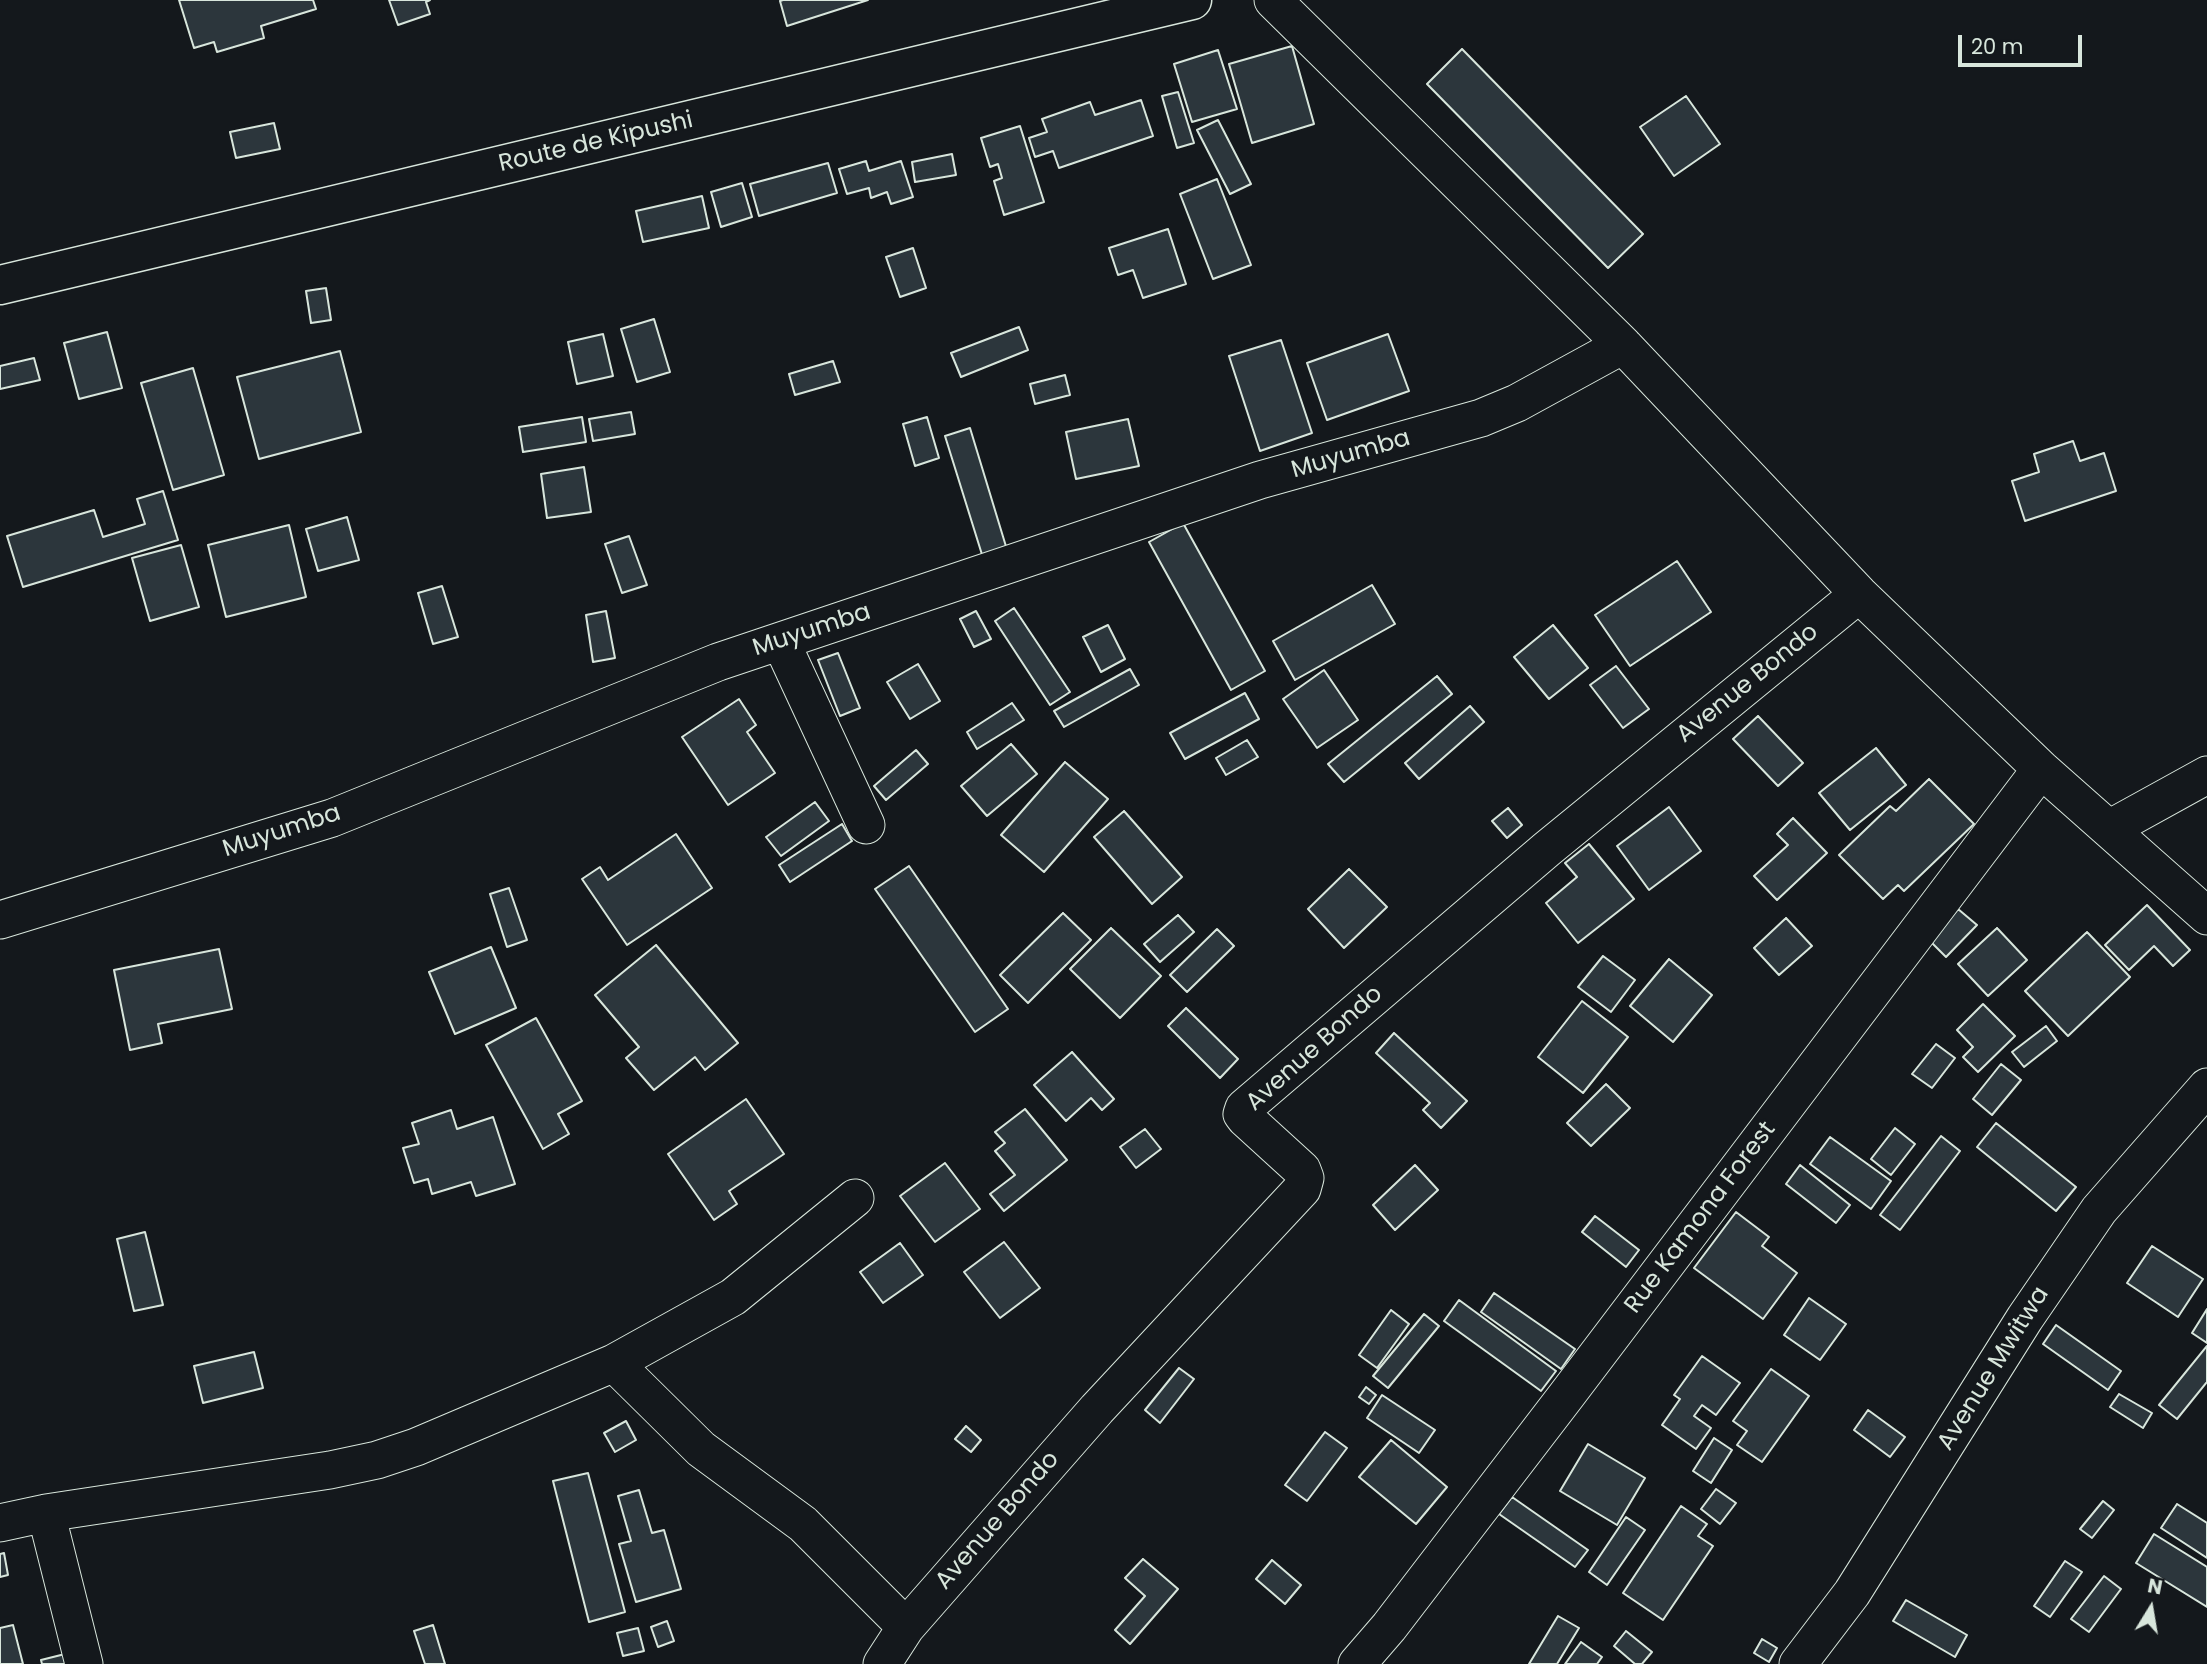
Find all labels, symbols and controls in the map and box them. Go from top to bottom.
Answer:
scale bar [1962,21,2086,65]
text: 20 m [1971,32,2024,61]
street label: Route de Kipushi [496,107,696,179]
street label: Muyumba [1288,424,1414,486]
street label: Muyumba [750,598,874,664]
street label: Avenue Bondo [1672,618,1824,750]
street label: Muyumba [220,799,344,865]
street label: Avenue Bondo [1241,980,1389,1118]
street label: Rue Kamona Forest [1620,1117,1782,1319]
street label: Avenue Mwitwa [1932,1282,2056,1456]
street label: Avenue Bondo [930,1446,1066,1596]
text: N [2146,1572,2165,1602]
north arrow [2116,1573,2186,1643]

